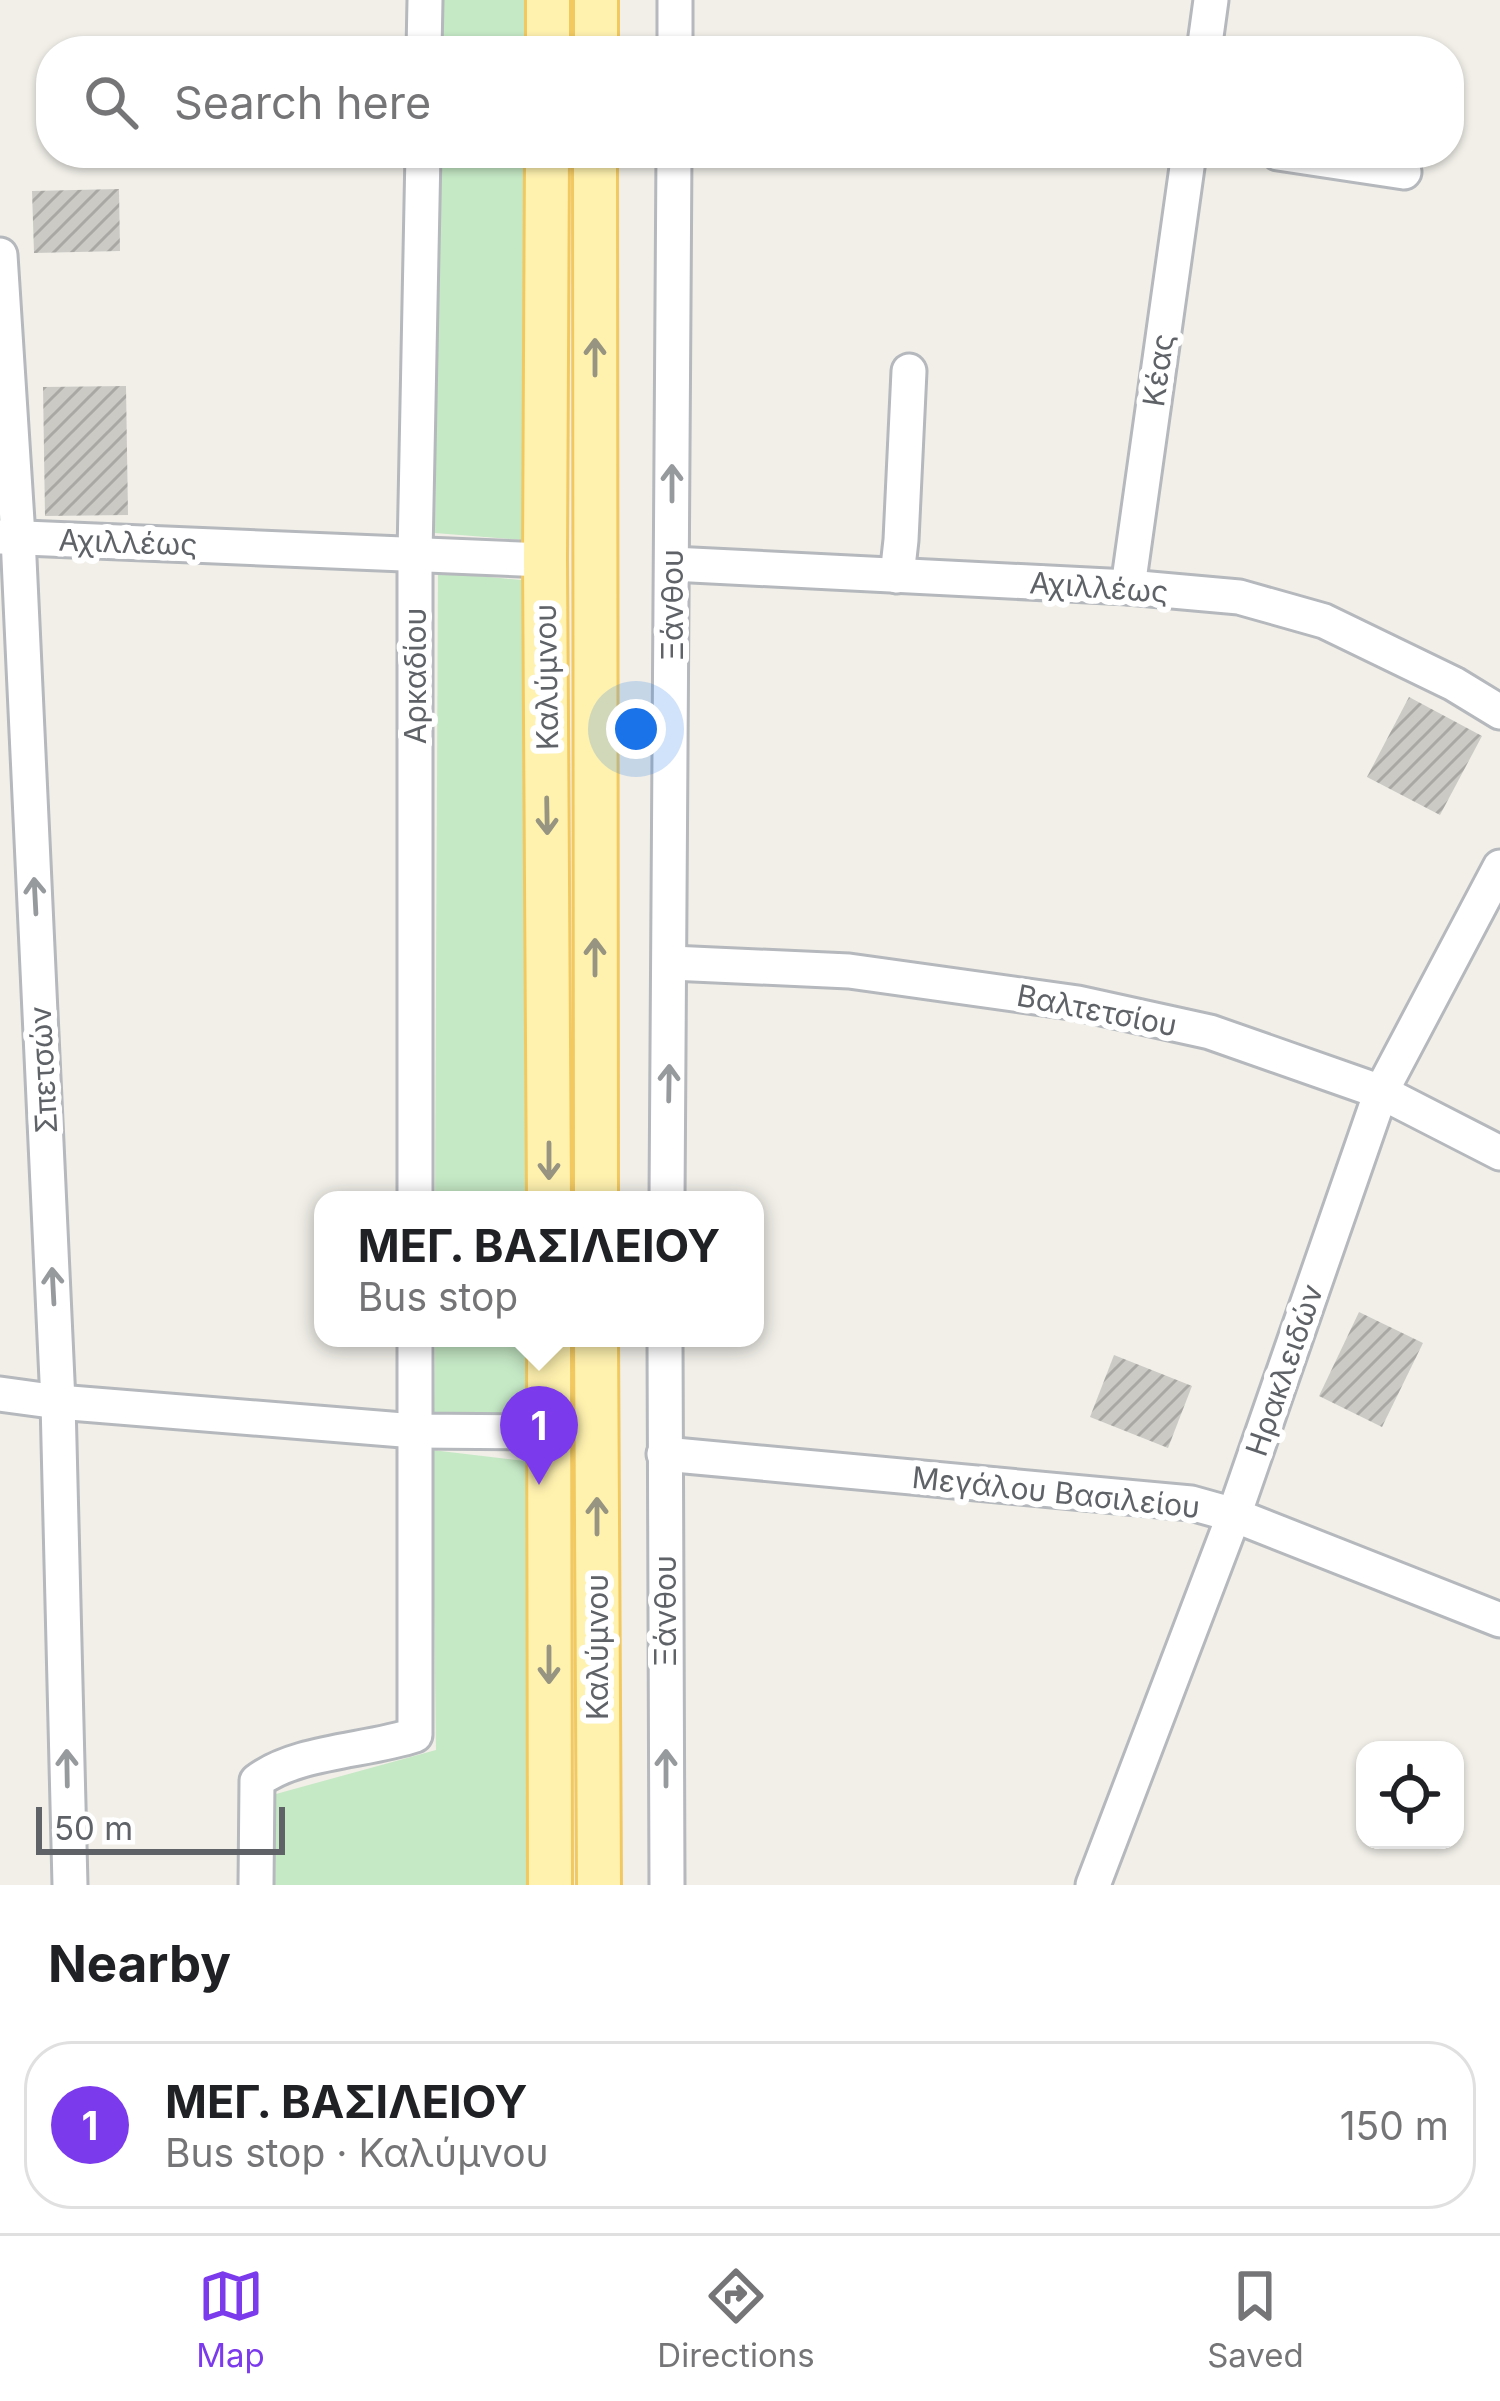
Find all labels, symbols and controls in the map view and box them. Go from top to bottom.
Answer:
search box [36,36,1464,168]
icon: search [78,69,144,135]
text: Search here [174,75,431,130]
street label: Κέας [1135,331,1181,409]
one-way arrow [584,338,606,377]
one-way arrow [661,464,683,503]
street label: Αχιλλέως [58,522,198,562]
street label: Ξάνθου [654,549,690,661]
street label: Αχιλλέως [1029,564,1169,610]
street label: Καλύμνου [527,604,565,750]
street label: Αρκαδίου [397,608,433,744]
your location [606,699,666,759]
one-way arrow [536,796,558,835]
one-way arrow [23,877,46,916]
one-way arrow [584,938,606,977]
street label: Βαλτετσίου [1014,977,1180,1043]
street label: Σπετσών [22,1005,64,1135]
one-way arrow [658,1064,680,1103]
one-way arrow [538,1141,560,1180]
popup [314,1191,764,1347]
text: ΜΕΓ. ΒΑΣΙΛΕΙΟΥ [358,1218,720,1273]
one-way arrow [41,1267,64,1306]
text: Bus stop [358,1273,518,1320]
street label: Ηρακλειδών [1238,1279,1330,1461]
pin: 1 [500,1386,578,1485]
street label: Μεγάλου Βασιλείου [910,1459,1202,1525]
one-way arrow [586,1497,608,1536]
street label: Ξάνθου [647,1555,683,1667]
street label: Καλύμνου [579,1574,615,1720]
one-way arrow [538,1645,560,1684]
map controls [1356,1741,1464,1849]
button: locate [1356,1741,1464,1849]
one-way arrow [56,1749,79,1788]
one-way arrow [655,1749,677,1788]
scale bar [36,1801,285,1854]
text: 50 m [54,1808,133,1848]
text: Nearby [48,1933,231,1994]
text: ΜΕΓ. ΒΑΣΙΛΕΙΟΥ [165,2074,527,2129]
text: 1 [82,2102,98,2149]
text: 150 m [1340,2102,1449,2149]
text: Bus stop · Καλύμνου [165,2129,549,2176]
tab: Map [196,2263,265,2375]
tab: Directions [657,2263,815,2375]
tab: Saved [1207,2263,1304,2375]

